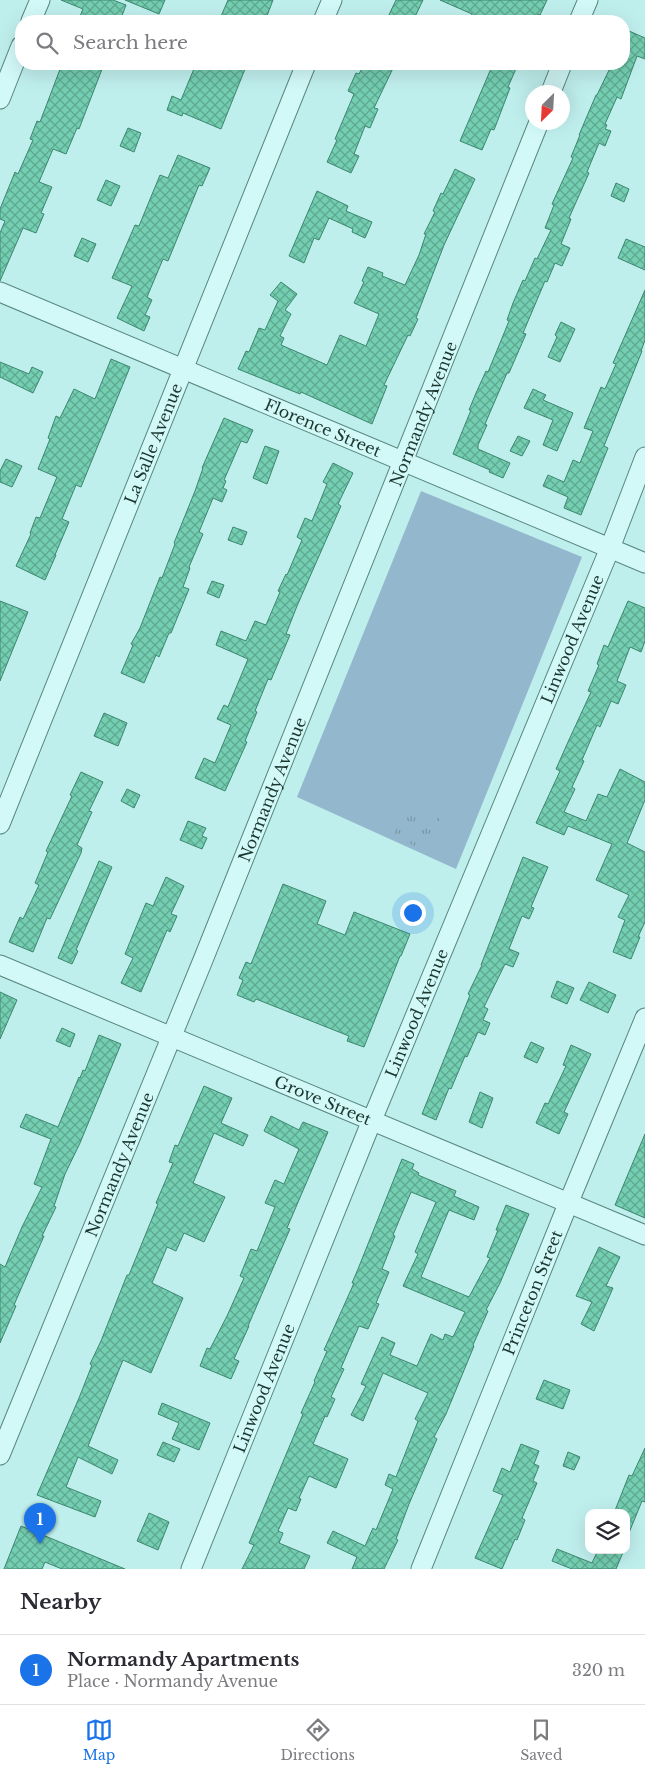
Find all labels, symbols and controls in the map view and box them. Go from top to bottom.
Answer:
search box [15,15,630,70]
icon: search [33,29,61,57]
text: Search here [73,31,188,54]
north arrow [525,85,570,130]
street label: Normandy Avenue [385,338,461,489]
street label: La Salle Avenue [120,380,186,507]
street label: Florence Street [261,394,384,461]
street label: Linwood Avenue [536,572,608,707]
street label: Normandy Avenue [234,714,310,865]
your location [400,900,426,926]
street label: Linwood Avenue [381,946,452,1080]
street label: Grove Street [272,1071,374,1129]
street label: Normandy Avenue [81,1089,158,1240]
street label: Princeton Street [498,1227,566,1358]
street label: Linwood Avenue [229,1320,299,1456]
pin: 1 [24,1503,56,1544]
map controls [585,1509,630,1554]
button: layers [585,1509,630,1554]
text: Nearby [20,1589,101,1615]
text: Normandy Apartments [67,1648,299,1671]
text: 1 [33,1660,39,1680]
text: 320 m [572,1660,625,1680]
text: Place · Normandy Avenue [67,1671,278,1691]
tab: Map [83,1716,115,1764]
tab: Directions [280,1716,355,1764]
tab: Saved [520,1716,562,1764]

